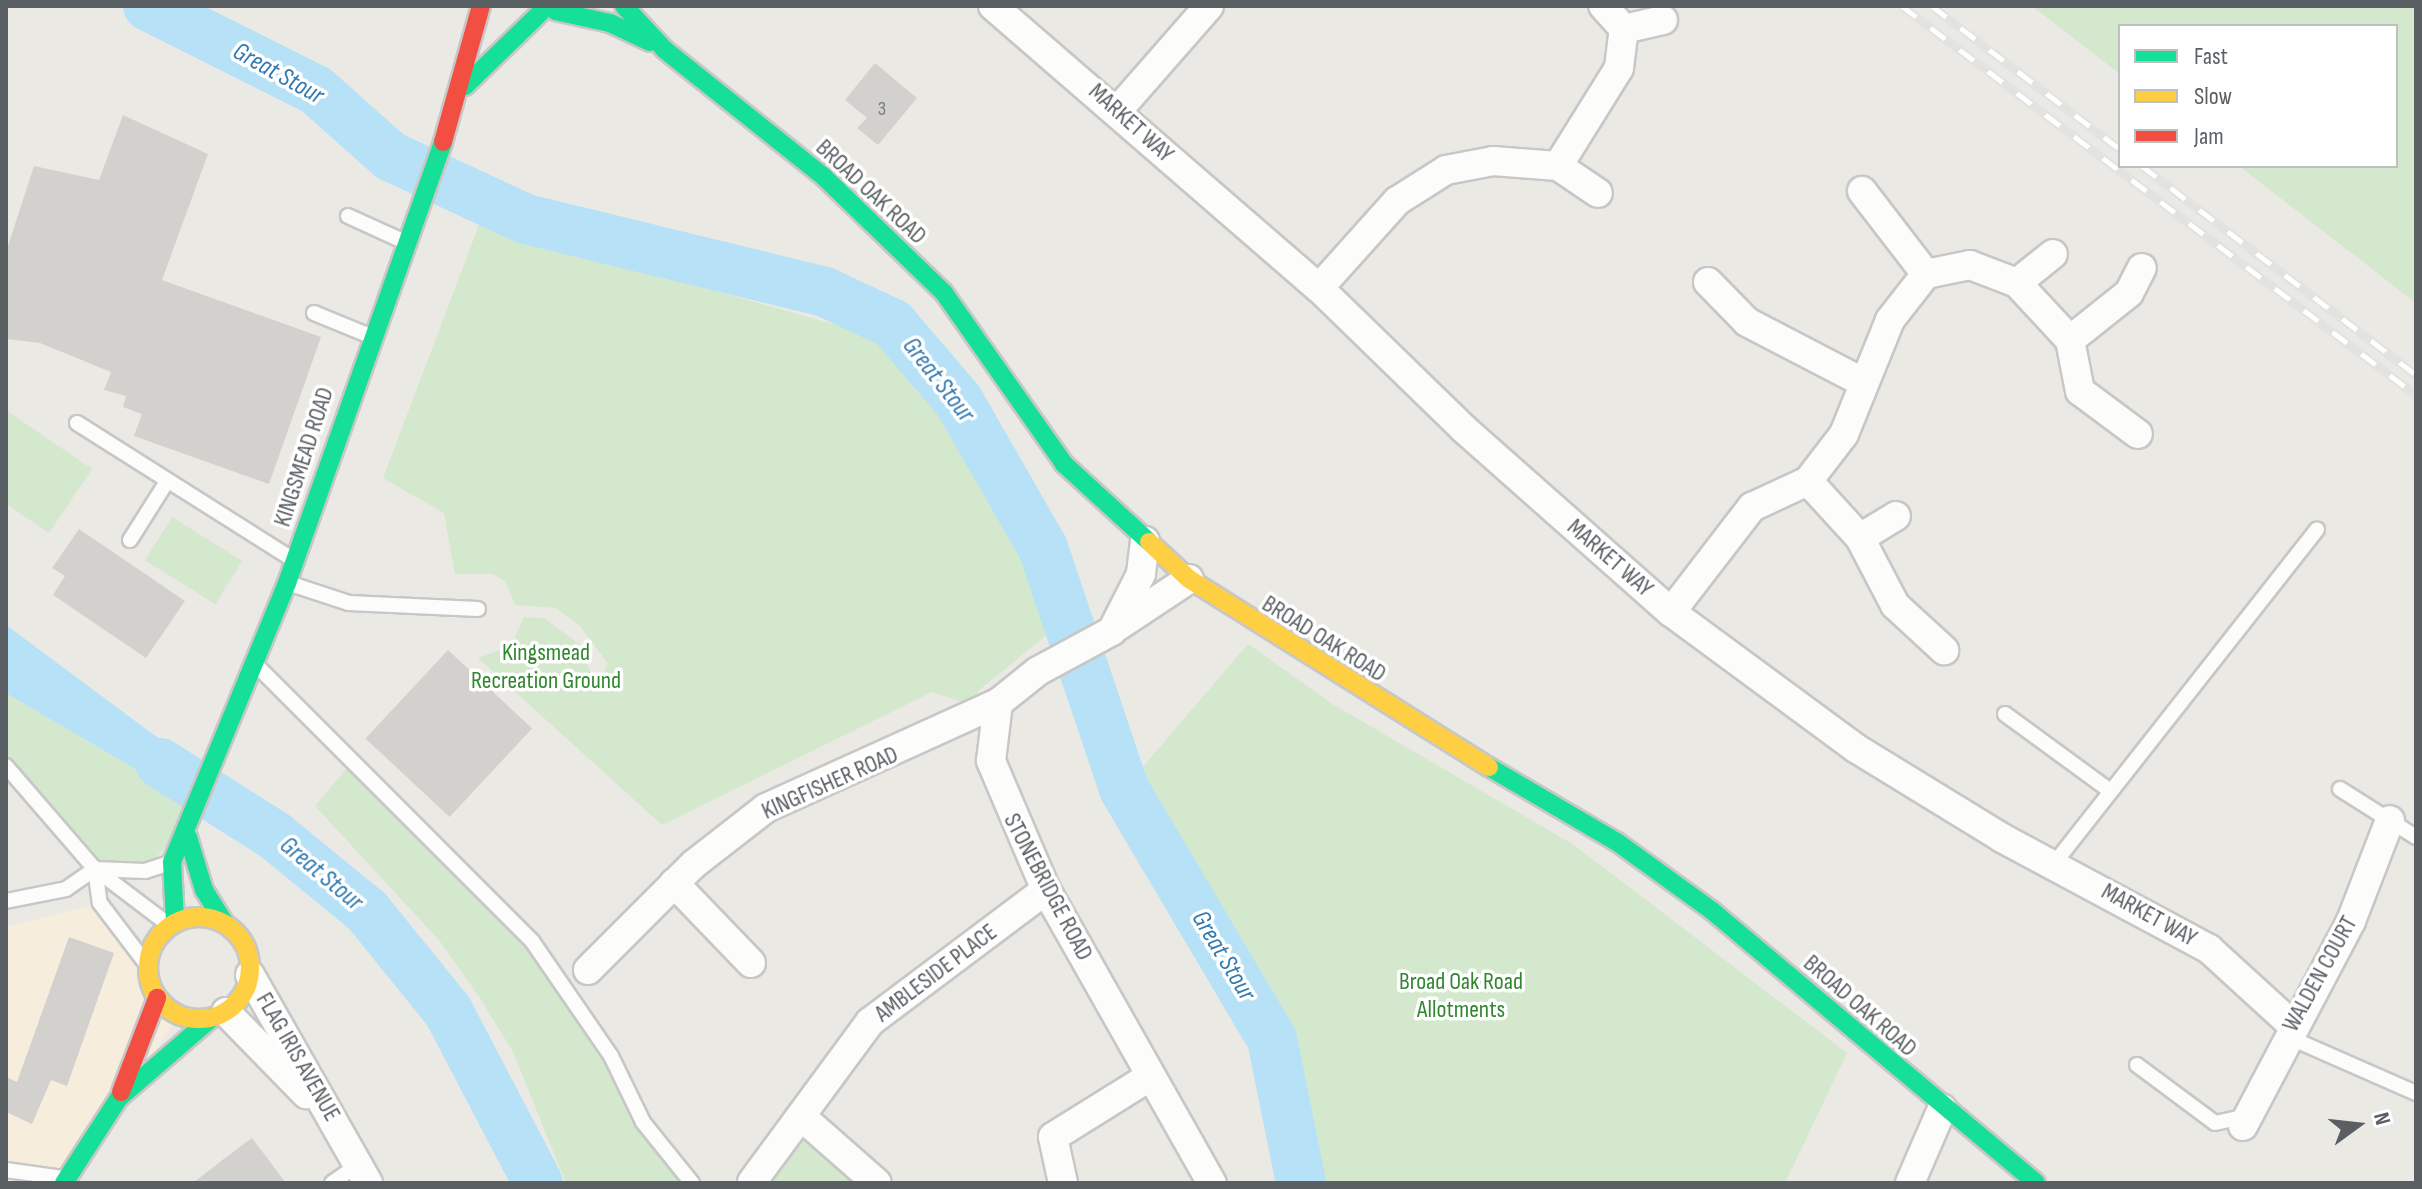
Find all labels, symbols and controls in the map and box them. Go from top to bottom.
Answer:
legend [2118,24,2398,168]
water label: Great Stour [227,36,329,112]
text: Fast [2194,42,2228,71]
street label: MARKET WAY [1083,77,1179,169]
text: Slow [2194,82,2232,111]
house number: 3 [878,97,886,121]
text: Jam [2194,122,2224,151]
street label: BROAD OAK ROAD [810,134,932,250]
water label: Great Stour [895,331,981,429]
street label: KINGSMEAD ROAD [268,384,340,530]
street label: MARKET WAY [1561,513,1659,603]
street label: BROAD OAK ROAD [1257,590,1391,688]
park label: Kingsmead Recreation Ground [471,639,621,695]
street label: KINGFISHER ROAD [757,740,903,826]
street label: STONEBRIDGE ROAD [997,809,1099,965]
water label: Great Stour [273,830,369,918]
street label: MARKET WAY [2096,877,2202,953]
water label: Great Stour [1184,905,1262,1007]
street label: WALDEN COURT [2276,911,2364,1037]
street label: AMBLESIDE PLACE [869,918,1003,1028]
street label: BROAD OAK ROAD [1797,949,1923,1063]
park label: Broad Oak Road Allotments [1399,968,1523,1024]
street label: FLAG IRIS AVENUE [250,988,346,1126]
north arrow [2318,1085,2398,1165]
text: N [2367,1109,2396,1128]

